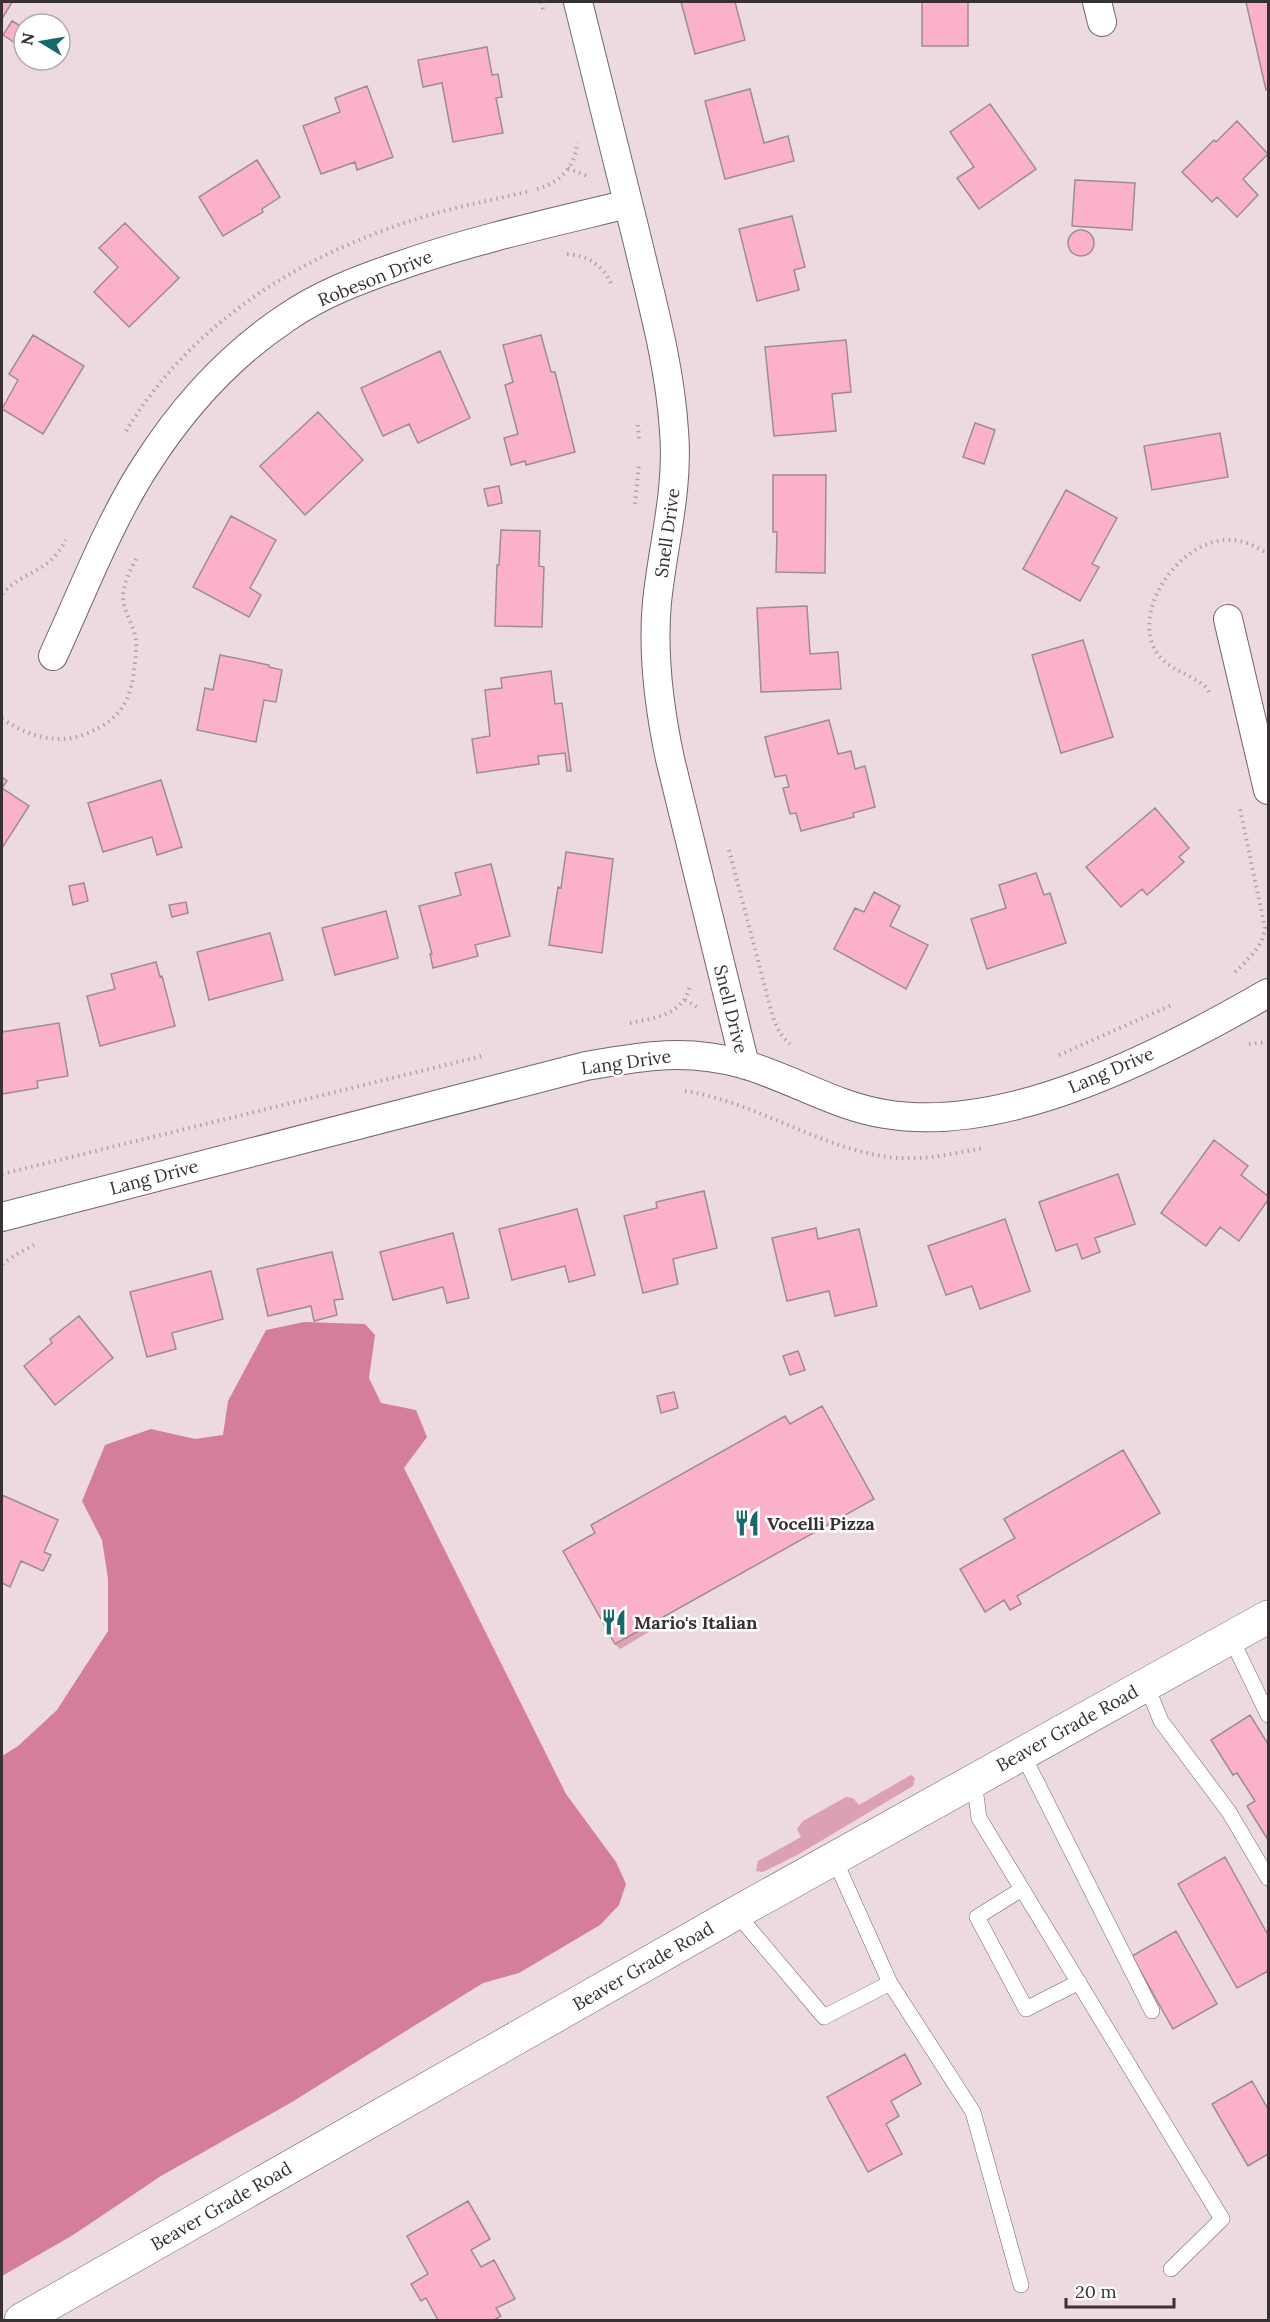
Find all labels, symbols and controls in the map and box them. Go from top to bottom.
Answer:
north arrow [12,12,72,72]
text: N [16,31,38,47]
street label: Robeson Drive [314,244,436,311]
street label: Snell Drive [649,486,685,579]
street label: Snell Drive [709,962,753,1056]
street label: Lang Drive [1065,1042,1157,1098]
street label: Lang Drive [579,1044,673,1080]
street label: Lang Drive [107,1154,201,1200]
restaurant icon: Vocelli Pizza [732,1508,762,1538]
place label: Vocelli Pizza [767,1512,875,1535]
restaurant icon: Mario's Italian [599,1607,629,1637]
place label: Mario's Italian [634,1611,758,1634]
street label: Beaver Grade Road [992,1679,1142,1777]
street label: Beaver Grade Road [568,1916,718,2016]
street label: Beaver Grade Road [146,2156,296,2256]
scale bar [1066,2271,1174,2309]
text: 20 m [1075,2280,1117,2303]

